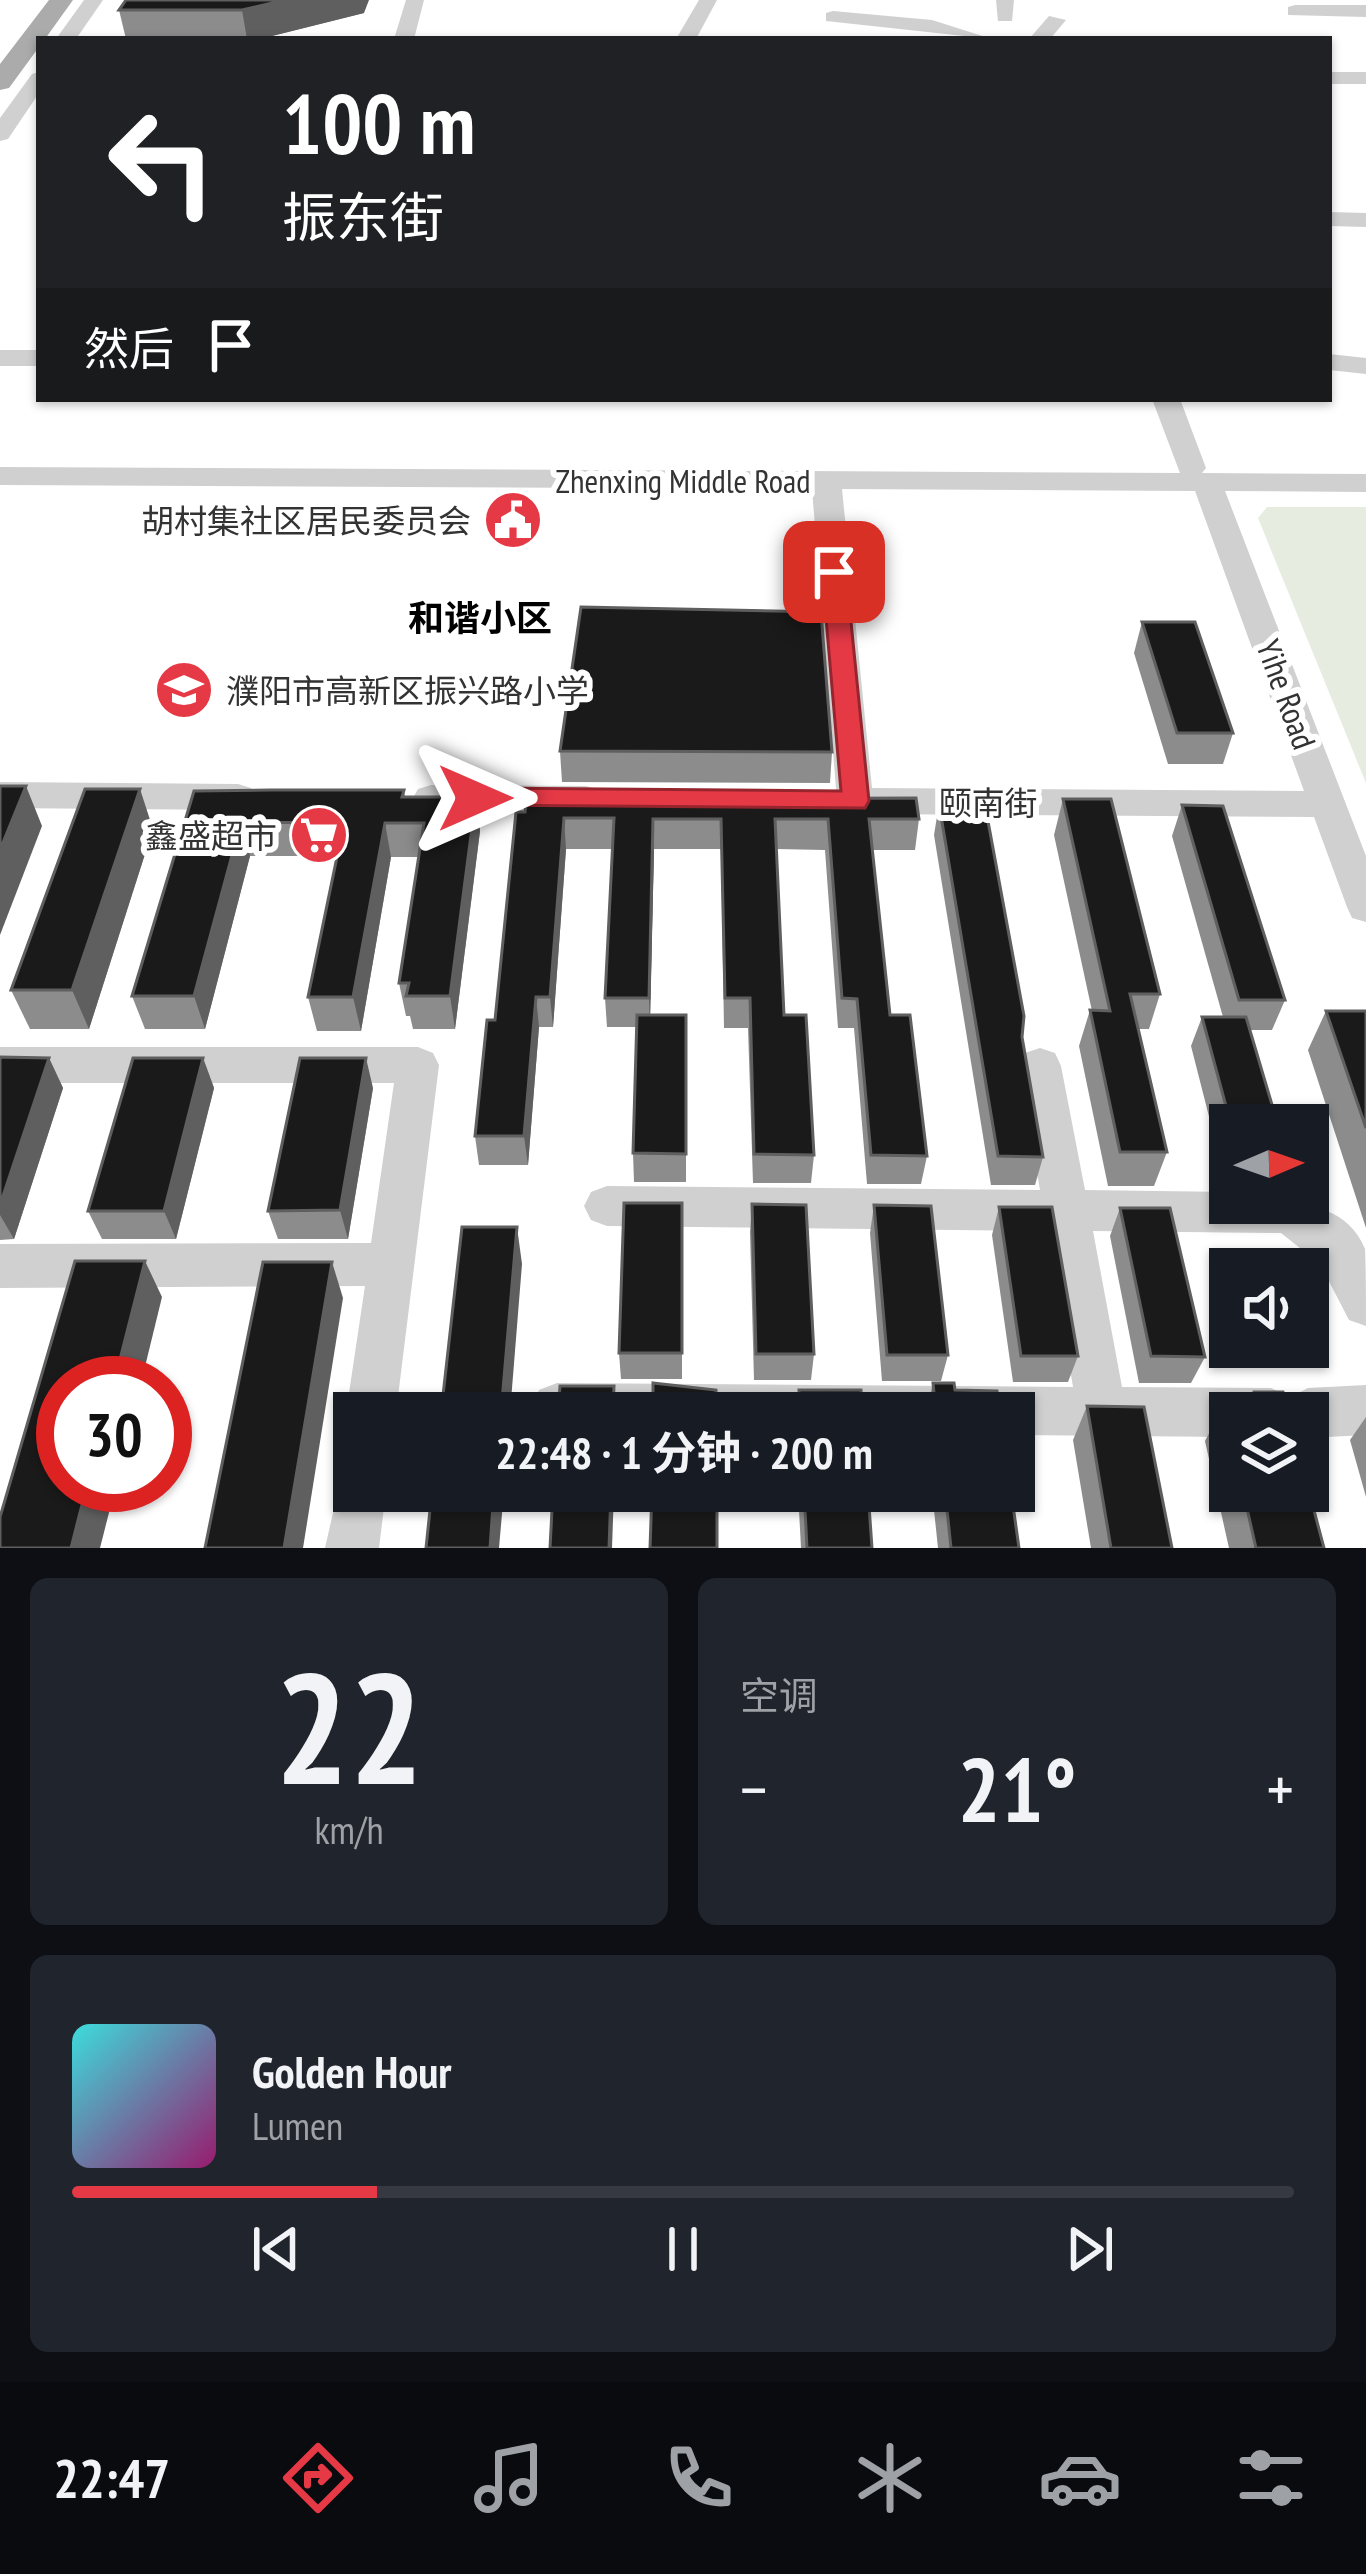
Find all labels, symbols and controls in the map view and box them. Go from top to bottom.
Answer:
text: 100 m [282,68,475,177]
icon: left [84,84,240,240]
text: 振东街 [282,182,444,252]
icon: arrive [198,312,264,378]
text: 然后 [84,319,174,377]
street label: Zhenxing Middle Road [556,459,811,502]
public building icon: 胡村集社区居民委员会 [482,489,544,551]
place label: 胡村集社区居民委员会 [141,499,471,542]
pin [783,521,885,623]
icon: arrive [801,539,867,605]
district label: 和谐小区 [408,594,552,641]
street label: Yihe Road [1247,633,1327,755]
school or university icon: 濮阳市高新区振兴路小学 [153,659,215,721]
place label: 濮阳市高新区振兴路小学 [226,669,589,712]
position arrow [412,735,538,861]
street label: 颐南街 [939,781,1038,824]
supermarket icon: 鑫盛超市 [288,804,350,866]
place label: 鑫盛超市 [145,814,277,857]
north arrow [1209,1104,1329,1224]
map controls [1209,1104,1329,1512]
button: sound [1209,1248,1329,1368]
speed limit sign: 30 [36,1356,192,1512]
button: layers [1209,1392,1329,1512]
text: 22:48 · 1 分钟 · 200 m [495,1423,873,1481]
text: 22 [274,1625,424,1827]
text: 空调 [740,1670,818,1721]
text: 21° [958,1730,1076,1847]
text: − [740,1746,767,1831]
text: + [1267,1746,1294,1831]
text: km/h [314,1804,384,1855]
text: Golden Hour [252,2042,452,2100]
text: Lumen [252,2100,343,2151]
icon: previous [243,2216,309,2282]
icon: pause [650,2216,716,2282]
icon: next [1057,2216,1123,2282]
icon: directions [276,2436,360,2520]
icon: music [467,2436,551,2520]
icon: phone [657,2436,741,2520]
icon: climate [848,2436,932,2520]
icon: car [1038,2436,1122,2520]
icon: filters [1229,2436,1313,2520]
text: 22:47 [53,2443,170,2513]

